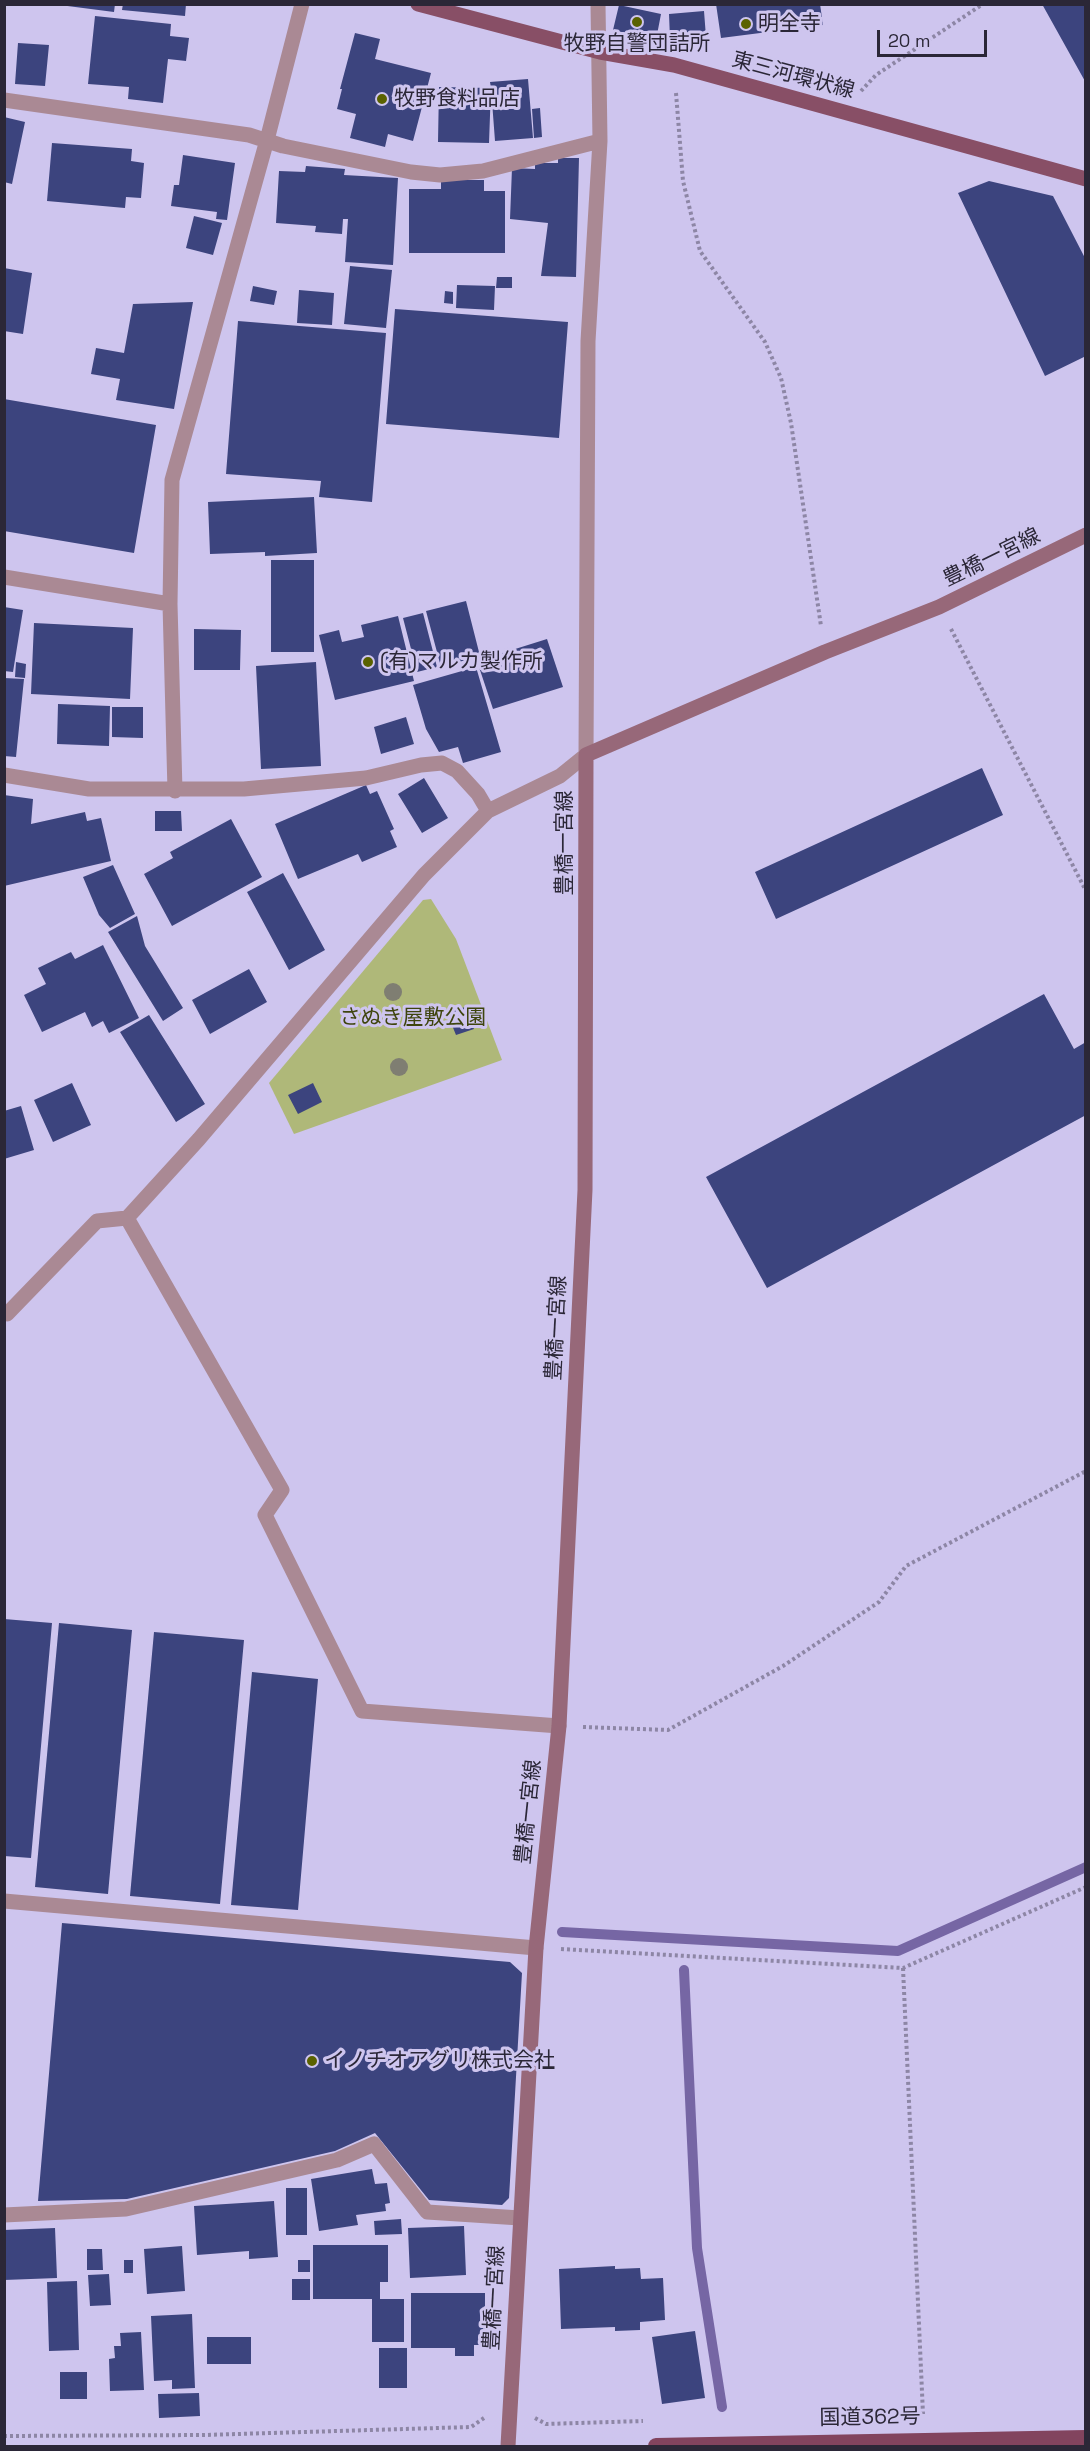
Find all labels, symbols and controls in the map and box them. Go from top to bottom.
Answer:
place label: 明全寺 [758,11,821,37]
marker: 牧野自警団詰所 [630,15,644,29]
marker: 明全寺 [739,17,753,31]
scale bar [880,18,990,56]
text: 20 m [888,29,931,52]
place label: 牧野自警団詰所 [564,31,710,57]
street label: 東三河環状線 [729,48,857,104]
place label: 牧野食料品店 [394,86,520,112]
marker: 牧野食料品店 [375,92,389,106]
street label: 豊橋一宮線 [939,524,1045,592]
place label: (有)マルカ製作所 [380,649,543,675]
marker: (有)マルカ製作所 [361,655,375,669]
street label: 豊橋一宮線 [552,791,578,895]
park label: さぬき屋敷公園 [340,1005,486,1031]
street label: 豊橋一宮線 [542,1275,572,1381]
street label: 豊橋一宮線 [511,1758,547,1866]
place label: イノチオアグリ株式会社 [324,2048,555,2074]
marker: イノチオアグリ株式会社 [305,2054,319,2068]
street label: 豊橋一宮線 [480,2245,510,2351]
street label: 国道362号 [819,2405,921,2431]

